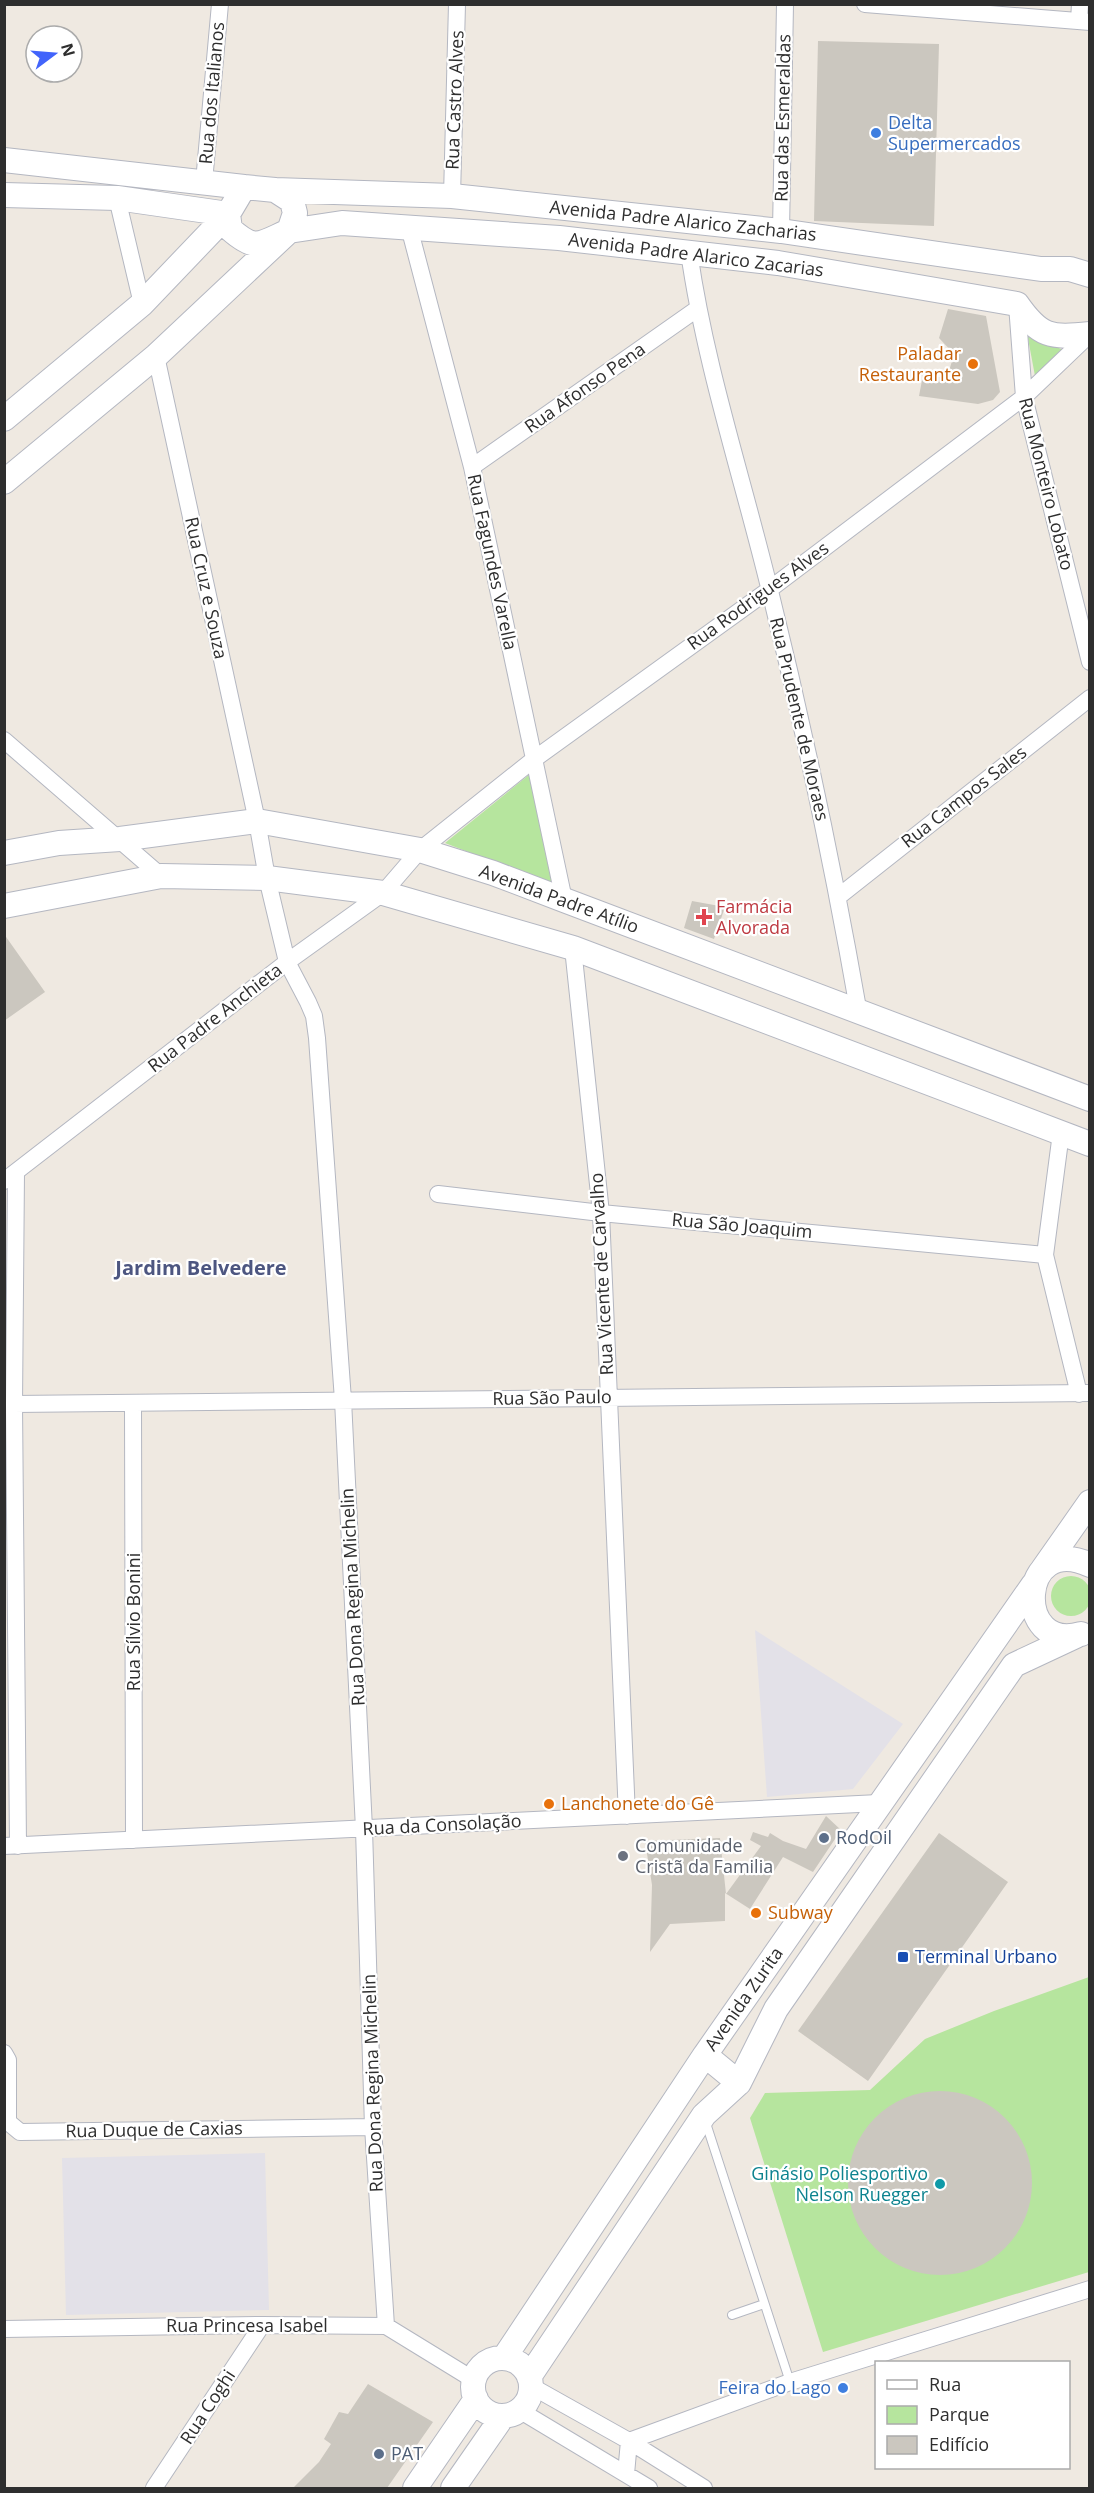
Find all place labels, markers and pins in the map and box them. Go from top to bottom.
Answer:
place label: Delta Supermercados [888,110,1021,155]
marker: Delta Supermercados [869,126,883,140]
place label: Paladar Restaurante [859,341,962,386]
marker: Paladar Restaurante [966,357,980,371]
place label: Farmácia Alvorada [716,894,792,939]
marker: Farmácia Alvorada [697,910,711,924]
place label: Lanchonete do Gê [561,1791,714,1815]
marker: Lanchonete do Gê [542,1797,556,1811]
place label: RodOil [836,1825,892,1849]
marker: RodOil [817,1831,831,1845]
place label: Comunidade Cristã da Familia [635,1833,773,1878]
marker: Comunidade Cristã da Familia [616,1849,630,1863]
place label: Subway [768,1900,834,1924]
marker: Subway [749,1906,763,1920]
place label: Terminal Urbano [915,1944,1057,1968]
marker: Terminal Urbano [896,1950,910,1964]
place label: Ginásio Poliesportivo Nelson Ruegger [751,2161,929,2206]
marker: Ginásio Poliesportivo Nelson Ruegger [933,2177,947,2191]
place label: Feira do Lago [719,2375,831,2399]
marker: Feira do Lago [836,2381,850,2395]
place label: PAT [391,2441,423,2465]
marker: PAT [372,2447,386,2461]

